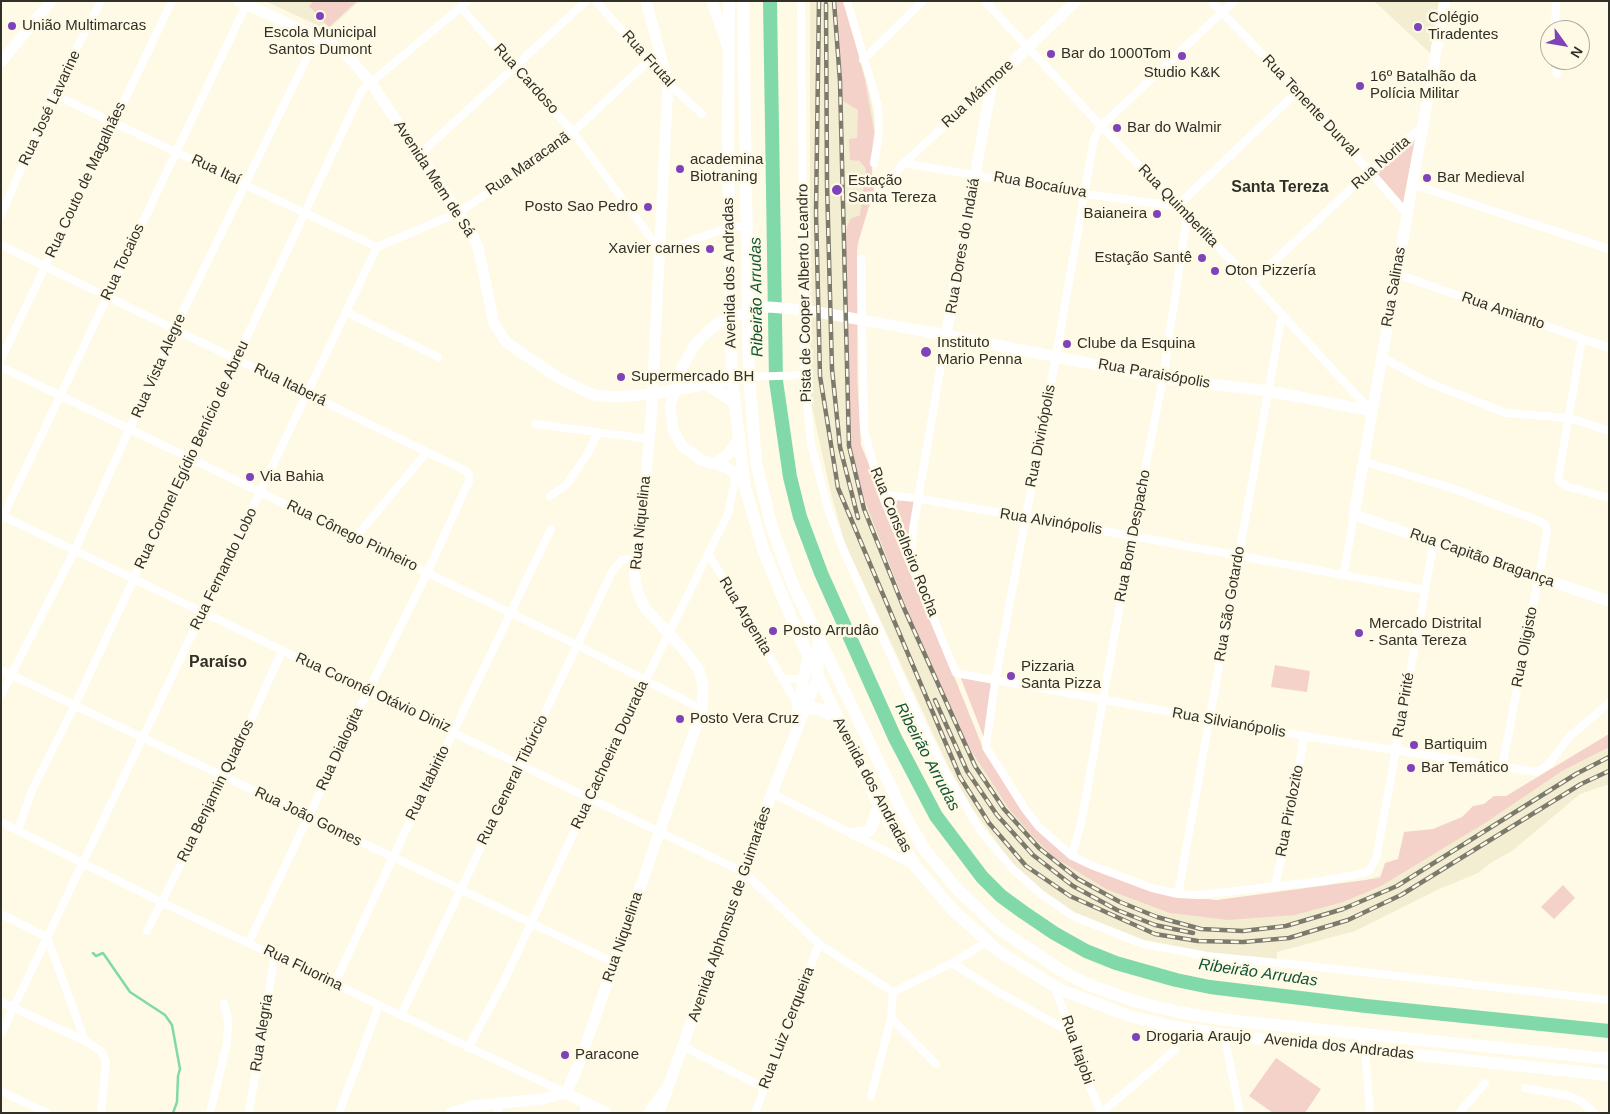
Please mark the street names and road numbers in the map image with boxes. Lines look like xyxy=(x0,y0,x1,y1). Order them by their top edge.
street label: Rua Frutal xyxy=(618,27,678,91)
street label: Rua Cardoso xyxy=(490,40,562,118)
street label: Rua José Lavarine xyxy=(15,48,85,168)
street label: Rua Tenente Durval xyxy=(1258,51,1362,161)
street label: Rua Mármore xyxy=(938,56,1018,132)
street label: Rua Couto de Magalhães xyxy=(42,99,130,261)
street label: Avenida Mem de Sá xyxy=(390,118,478,240)
street label: Rua Maracanã xyxy=(483,128,573,200)
street label: Rua Norita xyxy=(1348,133,1414,193)
street label: Rua Itaí xyxy=(188,151,244,189)
street label: Rua Quimberlita xyxy=(1134,161,1222,251)
street label: Rua Bocaíuva xyxy=(992,168,1088,202)
street label: Rua Dores do Indaiá xyxy=(942,177,984,315)
street label: Pista de Cooper Alberto Leandro xyxy=(794,184,816,402)
street label: Avenida dos Andradas xyxy=(720,198,740,348)
street label: Rua Tocaios xyxy=(97,221,149,303)
street label: Rua Salinas xyxy=(1378,246,1410,328)
street label: Rua Amianto xyxy=(1459,288,1547,334)
street label: Rua Vista Alegre xyxy=(128,311,190,421)
street label: Rua Coronel Egídio Benício de Abreu xyxy=(131,338,253,572)
street label: Rua Paraisópolis xyxy=(1097,355,1211,393)
street label: Rua Itaberá xyxy=(251,360,329,410)
street label: Rua Divinópolis xyxy=(1022,383,1060,489)
street label: Rua Conselheiro Rocha xyxy=(866,465,942,619)
street label: Rua Bom Despacho xyxy=(1111,468,1155,604)
street label: Rua Niquelina xyxy=(627,475,655,571)
street label: Rua Cônego Pinheiro xyxy=(284,496,420,576)
street label: Rua Fernando Lobo xyxy=(187,505,261,633)
street label: Rua Alvinópolis xyxy=(999,505,1103,539)
street label: Rua Capitão Bragança xyxy=(1407,525,1557,591)
street label: Rua São Gotardo xyxy=(1211,545,1249,663)
street label: Rua Argenita xyxy=(715,574,775,658)
street label: Rua Oligisto xyxy=(1508,605,1542,689)
street label: Rua Coronél Otávio Diniz xyxy=(293,649,453,737)
street label: Rua Pirité xyxy=(1389,671,1419,739)
street label: Rua Cachoeira Dourada xyxy=(568,678,652,832)
street label: Rua Dialogita xyxy=(313,704,367,794)
street label: Rua Silvianópolis xyxy=(1171,704,1287,742)
street label: Rua General Tibúrcio xyxy=(474,712,552,848)
street label: Avenida dos Andradas xyxy=(829,714,915,856)
street label: Rua Benjamin Quadros xyxy=(174,717,258,865)
street label: Rua Itabirito xyxy=(402,743,454,823)
street label: Rua Pirolozito xyxy=(1272,763,1308,859)
street label: Rua João Gomes xyxy=(252,783,364,851)
street label: Avenida Alphonsus de Guimarães xyxy=(685,804,775,1024)
street label: Rua Niquelina xyxy=(599,890,647,984)
street label: Rua Fluorina xyxy=(260,941,346,995)
street label: Rua Luiz Cerqueira xyxy=(755,964,819,1092)
street label: Rua Alegria xyxy=(247,993,277,1073)
street label: Rua Itajobi xyxy=(1057,1013,1097,1087)
street label: Avenida dos Andradas xyxy=(1263,1030,1415,1064)

